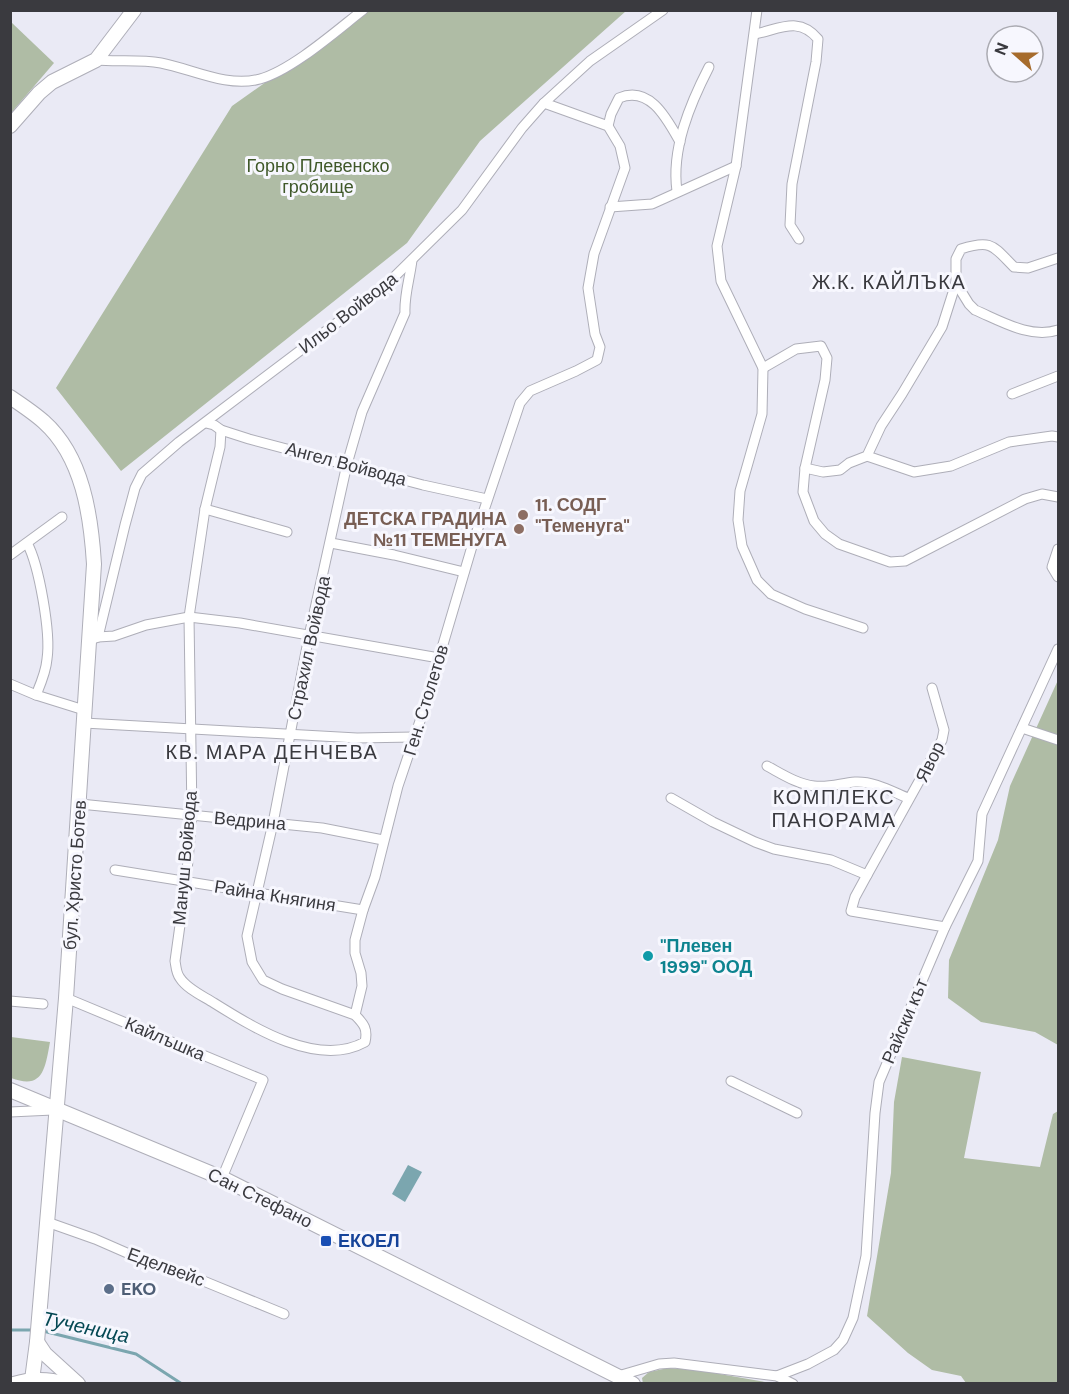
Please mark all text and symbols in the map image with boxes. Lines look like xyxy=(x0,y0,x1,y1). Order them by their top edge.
north arrow xyxy=(985,24,1045,84)
text: N xyxy=(990,40,1013,58)
park label: Горно Плевенско гробище xyxy=(246,154,390,199)
street label: Ильо Войвода xyxy=(294,266,403,359)
district label: Ж.К. КАЙЛЪКА xyxy=(812,269,966,295)
street label: Ангел Войвода xyxy=(283,436,410,492)
place label: 11. СОДГ "Теменуга" xyxy=(535,493,630,538)
place label: ДЕТСКА ГРАДИНА №11 ТЕМЕНУГА xyxy=(344,507,507,552)
marker: 11. СОДГ "Теменуга" xyxy=(516,508,530,522)
marker: ДЕТСКА ГРАДИНА №11 ТЕМЕНУГА xyxy=(512,522,526,536)
street label: Страхил Войвода xyxy=(282,573,336,722)
street label: Ген. Столетов xyxy=(398,641,454,759)
street label: Явор xyxy=(910,738,950,786)
district label: КВ. МАРА ДЕНЧЕВА xyxy=(166,739,378,765)
district label: КОМПЛЕКС ПАНОРАМА xyxy=(771,784,897,833)
street label: Мануш Войвода xyxy=(167,789,203,926)
street label: бул. Христо Ботев xyxy=(58,799,92,951)
street label: Ведрина xyxy=(213,806,288,836)
street label: Райна Княгиня xyxy=(213,875,337,917)
place label: "Плевен 1999" ООД xyxy=(660,934,752,979)
marker: "Плевен 1999" ООД xyxy=(641,949,655,963)
street label: Райски кът xyxy=(876,975,934,1067)
street label: Кайлъшка xyxy=(121,1011,210,1067)
street label: Сан Стефано xyxy=(204,1162,316,1234)
place label: ЕКОЕЛ xyxy=(338,1229,400,1253)
marker: ЕКОЕЛ xyxy=(319,1234,333,1248)
street label: Еделвейс xyxy=(124,1242,208,1292)
place label: EKO xyxy=(121,1277,156,1301)
marker: EKO xyxy=(102,1282,116,1296)
water label: Тученица xyxy=(40,1305,132,1349)

